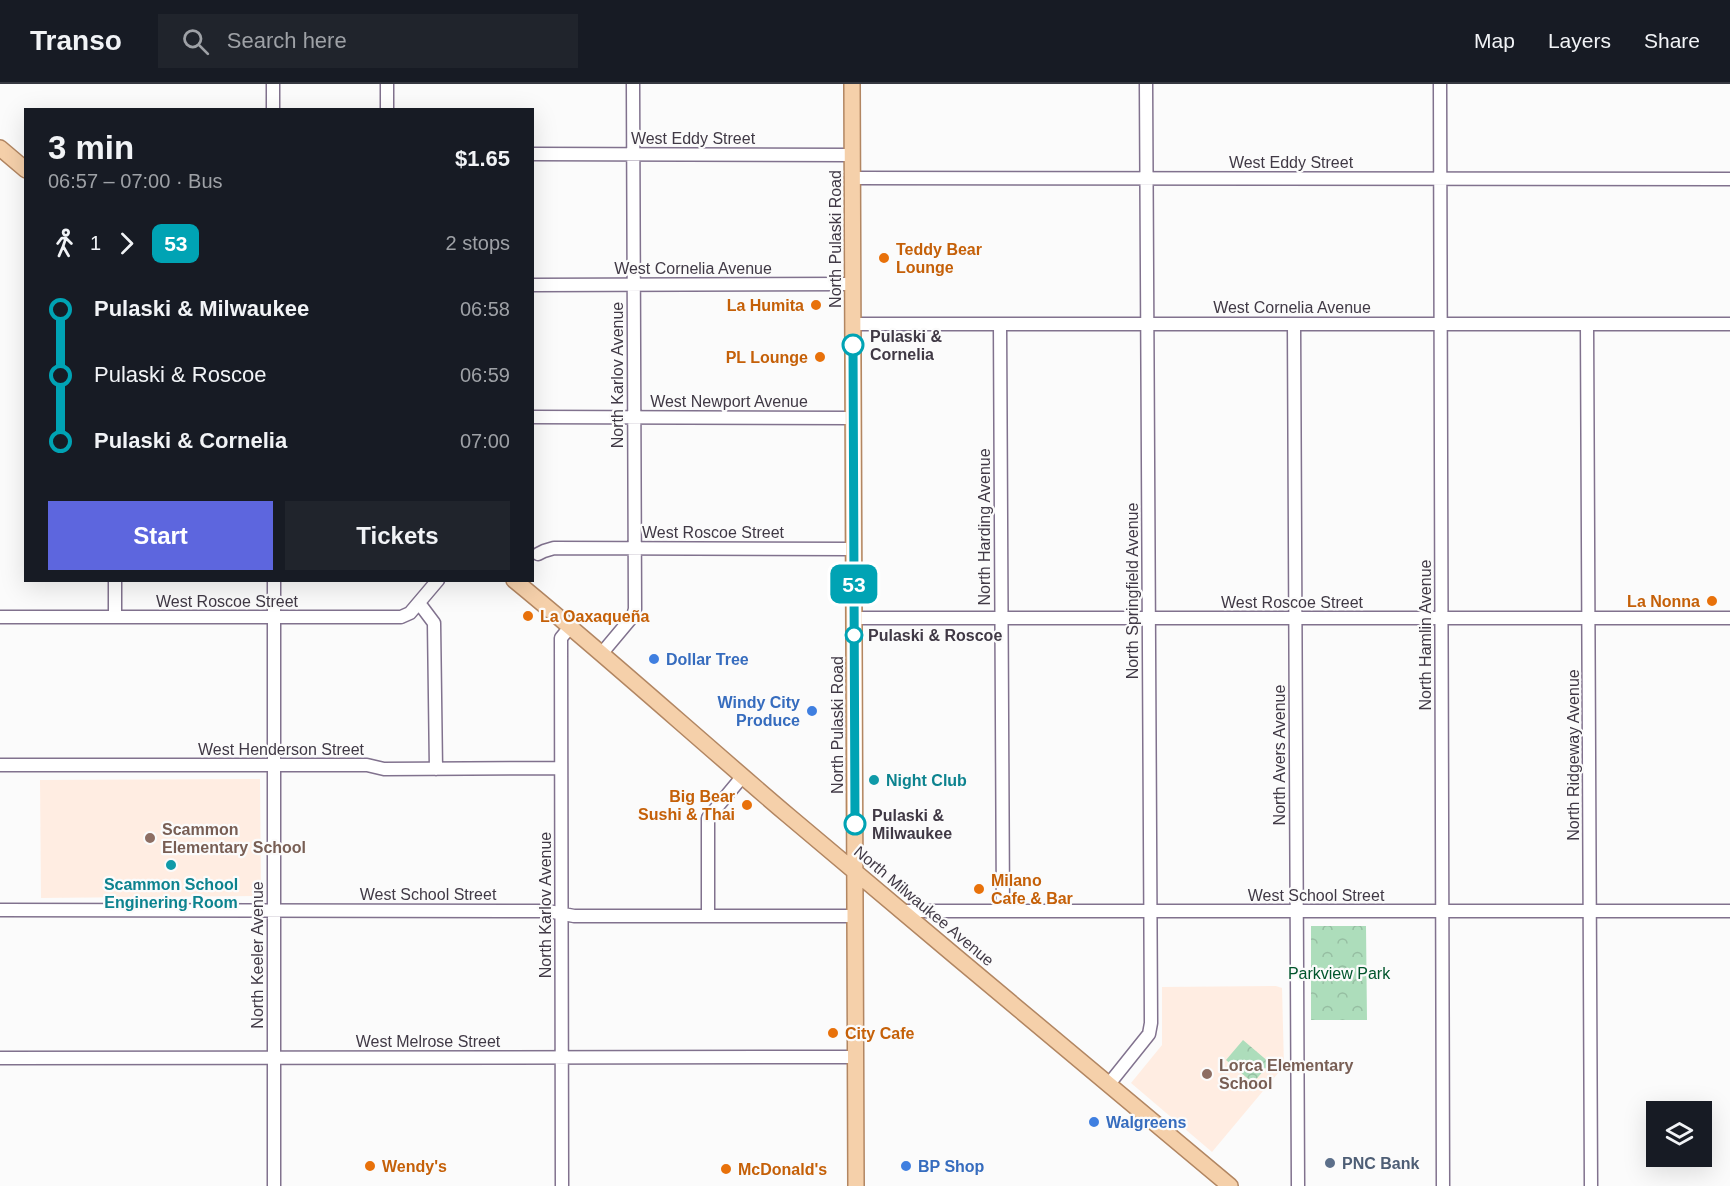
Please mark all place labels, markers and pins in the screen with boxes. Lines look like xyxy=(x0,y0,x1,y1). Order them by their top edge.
place label: Teddy Bear Lounge xyxy=(896,241,982,276)
marker: Teddy Bear Lounge xyxy=(877,251,891,265)
place label: La Humita xyxy=(727,297,804,314)
marker: La Humita xyxy=(809,298,823,312)
place label: Pulaski & Cornelia xyxy=(870,328,942,363)
marker: Pulaski & Cornelia xyxy=(842,334,864,356)
place label: PL Lounge xyxy=(726,349,808,366)
marker: PL Lounge xyxy=(813,350,827,364)
place label: La Nonna xyxy=(1627,593,1700,610)
marker: La Nonna xyxy=(1705,594,1719,608)
place label: La Oaxaqueña xyxy=(540,608,649,625)
marker: La Oaxaqueña xyxy=(521,609,535,623)
marker: Pulaski & Roscoe xyxy=(845,626,863,644)
place label: Pulaski & Roscoe xyxy=(868,627,1002,644)
place label: Dollar Tree xyxy=(666,651,749,668)
marker: Dollar Tree xyxy=(647,652,661,666)
place label: Windy City Produce xyxy=(717,694,800,729)
marker: Windy City Produce xyxy=(805,704,819,718)
place label: Night Club xyxy=(886,772,967,789)
marker: Night Club xyxy=(867,773,881,787)
place label: Big Bear Sushi & Thai xyxy=(638,788,735,823)
marker: Big Bear Sushi & Thai xyxy=(740,798,754,812)
place label: Pulaski & Milwaukee xyxy=(872,807,952,842)
marker: Pulaski & Milwaukee xyxy=(844,813,866,835)
place label: Scammon Elementary School xyxy=(162,821,306,856)
marker: Scammon Elementary School xyxy=(143,831,157,845)
marker: Scammon School Enginering Room xyxy=(164,858,178,872)
place label: Milano Cafe & Bar xyxy=(991,872,1073,907)
place label: Scammon School Enginering Room xyxy=(104,876,238,911)
marker: Milano Cafe & Bar xyxy=(972,882,986,896)
place label: City Cafe xyxy=(845,1025,914,1042)
marker: City Cafe xyxy=(826,1026,840,1040)
place label: Lorca Elementary School xyxy=(1219,1057,1353,1092)
marker: Lorca Elementary School xyxy=(1200,1067,1214,1081)
place label: Walgreens xyxy=(1106,1114,1186,1131)
marker: Walgreens xyxy=(1087,1115,1101,1129)
place label: PNC Bank xyxy=(1342,1155,1419,1172)
marker: PNC Bank xyxy=(1323,1156,1337,1170)
place label: Wendy's xyxy=(382,1158,447,1175)
place label: BP Shop xyxy=(918,1158,985,1175)
marker: Wendy's xyxy=(363,1159,377,1173)
marker: BP Shop xyxy=(899,1159,913,1173)
place label: McDonald's xyxy=(738,1161,827,1178)
marker: McDonald's xyxy=(719,1162,733,1176)

